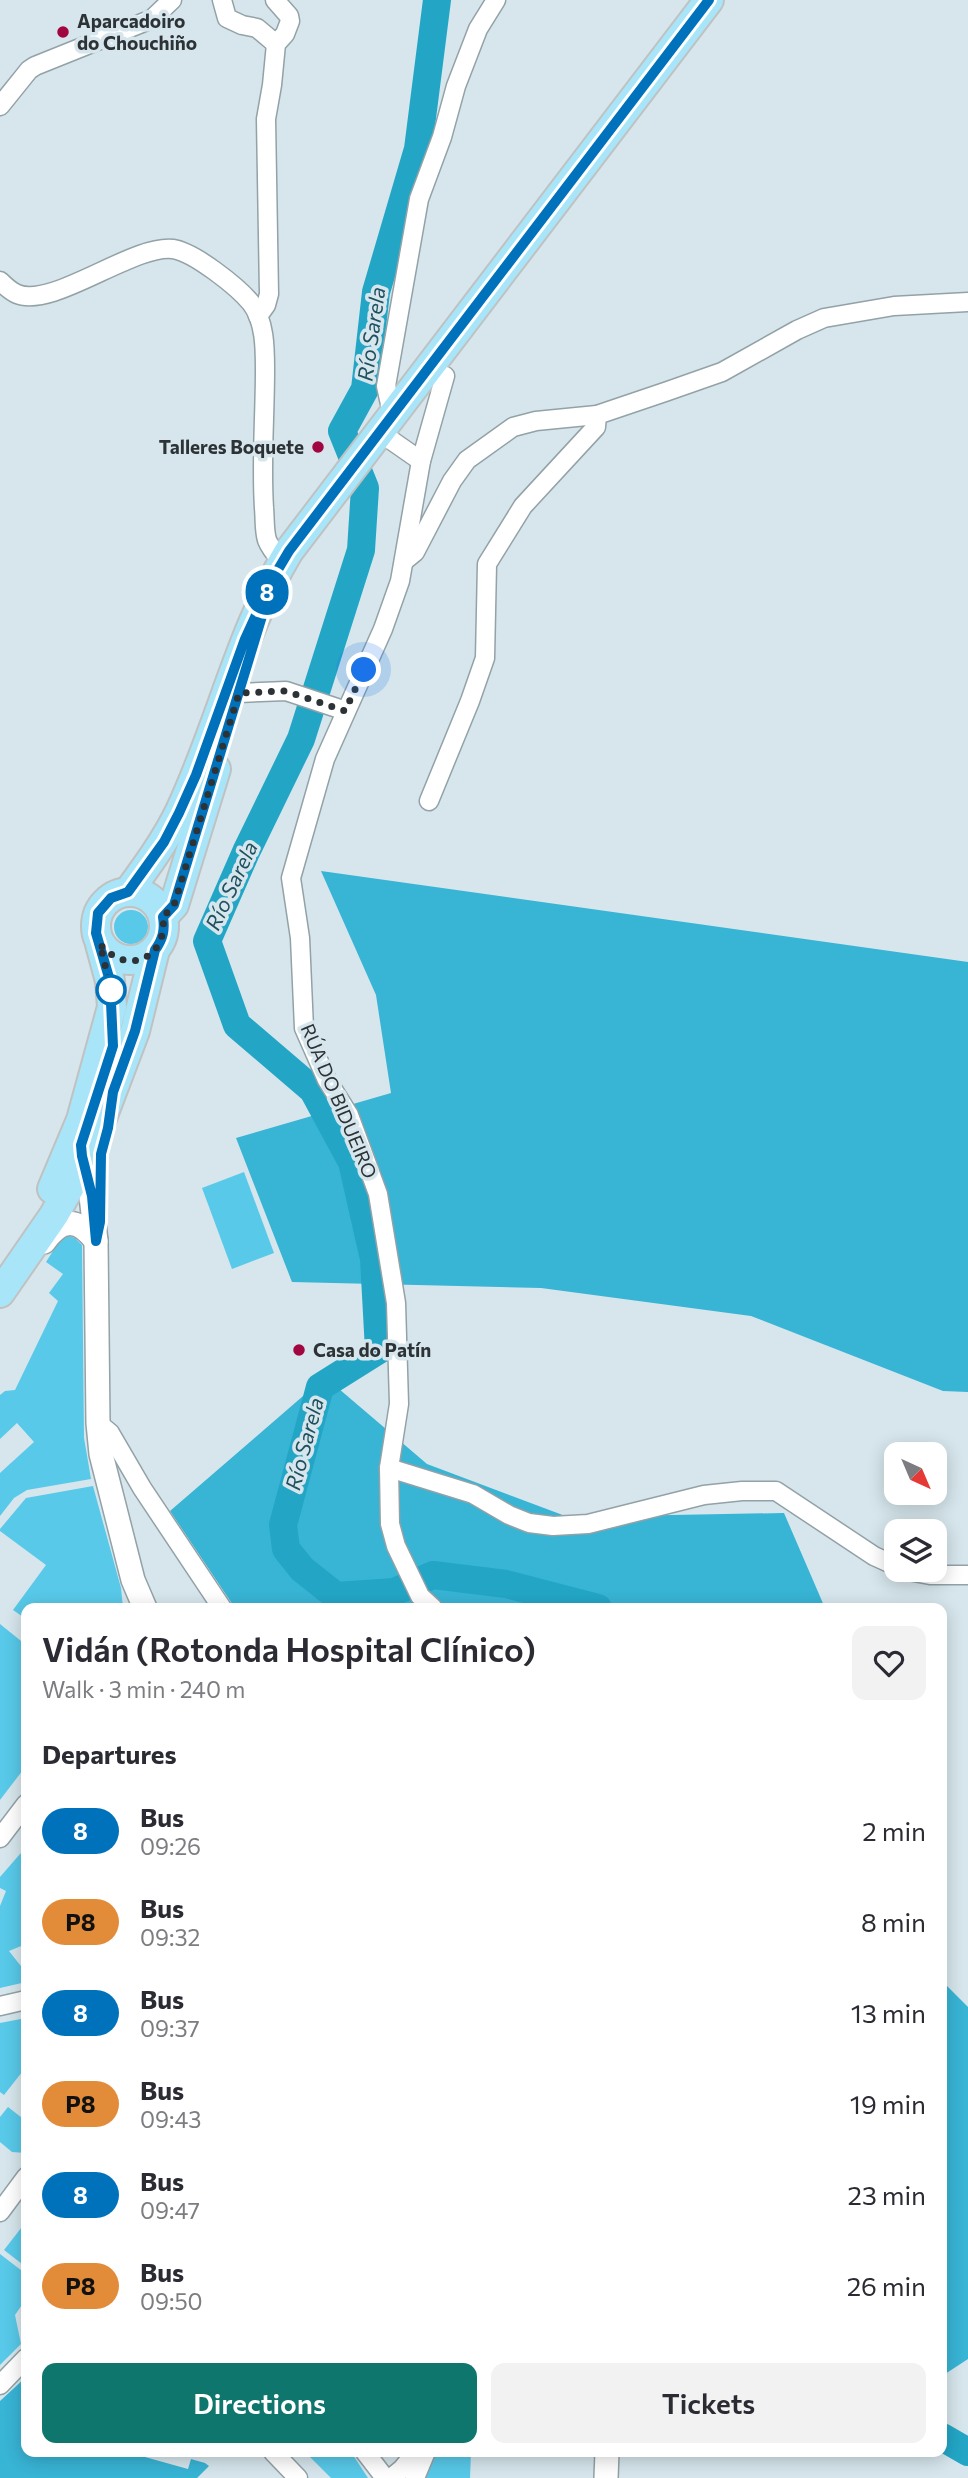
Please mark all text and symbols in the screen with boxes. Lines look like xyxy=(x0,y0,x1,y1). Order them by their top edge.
place label: Aparcadoiro do Chouchiño xyxy=(77,9,197,54)
marker: Aparcadoiro do Chouchiño xyxy=(55,24,71,40)
water label: Río Sarela xyxy=(352,285,389,382)
place label: Talleres Boquete xyxy=(159,435,304,458)
marker: Talleres Boquete xyxy=(310,439,326,455)
line badge: 8 xyxy=(244,569,290,615)
text: 8 xyxy=(260,577,274,606)
your location xyxy=(346,652,381,687)
water label: Río Sarela xyxy=(199,837,262,934)
unlabelled marker xyxy=(96,975,126,1005)
street label: RÚA DO BIDUEIRO xyxy=(297,1020,383,1181)
place label: Casa do Patín xyxy=(313,1338,431,1361)
marker: Casa do Patín xyxy=(291,1342,307,1358)
water label: Río Sarela xyxy=(279,1395,328,1493)
north arrow xyxy=(884,1442,947,1505)
map controls xyxy=(884,1442,947,1582)
button: layers xyxy=(884,1519,947,1582)
button: heart xyxy=(852,1626,926,1700)
text: Vidán (Rotonda Hospital Clínico) xyxy=(42,1628,536,1669)
text: Walk · 3 min · 240 m xyxy=(42,1675,245,1703)
text: Departures xyxy=(42,1738,177,1769)
text: Bus xyxy=(140,1801,184,1832)
text: 2 min xyxy=(862,1815,926,1846)
text: 8 xyxy=(73,1816,88,1845)
text: 09:26 xyxy=(140,1832,201,1860)
text: Bus xyxy=(140,1892,184,1923)
text: 8 min xyxy=(861,1906,926,1937)
text: P8 xyxy=(65,1907,96,1936)
text: 09:32 xyxy=(140,1923,200,1951)
text: Bus xyxy=(140,1983,184,2014)
text: 13 min xyxy=(851,1997,926,2028)
text: 8 xyxy=(73,1998,88,2027)
text: 09:37 xyxy=(140,2014,200,2042)
text: Bus xyxy=(140,2074,184,2105)
text: 19 min xyxy=(850,2088,926,2119)
text: P8 xyxy=(65,2089,96,2118)
text: 09:43 xyxy=(140,2105,201,2133)
text: Bus xyxy=(140,2165,184,2196)
text: 23 min xyxy=(848,2179,926,2210)
text: 8 xyxy=(73,2180,88,2209)
text: 09:47 xyxy=(140,2196,200,2224)
text: Bus xyxy=(140,2256,184,2287)
text: 26 min xyxy=(847,2270,926,2301)
text: P8 xyxy=(65,2271,96,2300)
text: 09:50 xyxy=(140,2287,203,2315)
button: Directions xyxy=(42,2363,477,2443)
button: Tickets xyxy=(491,2363,926,2443)

